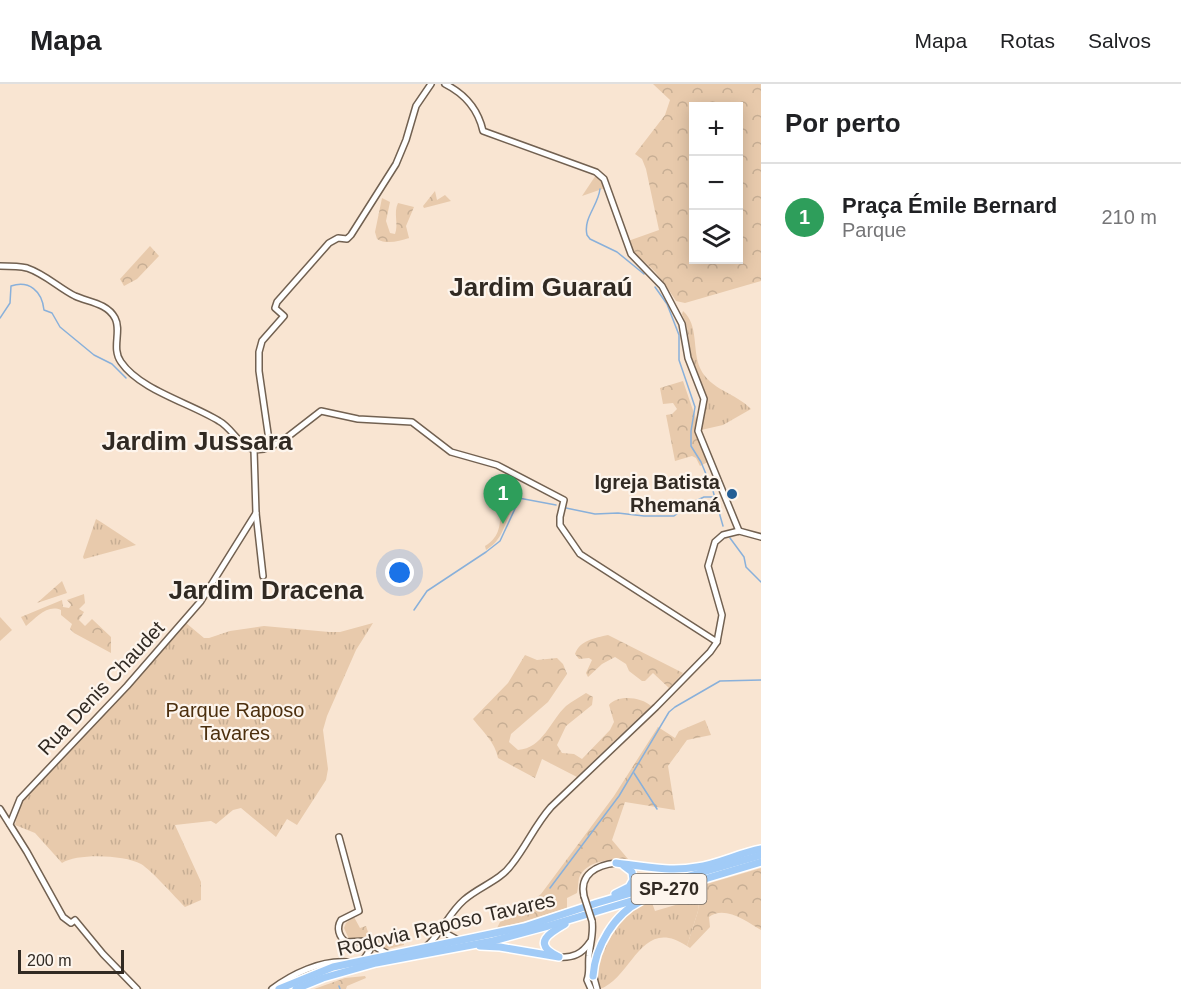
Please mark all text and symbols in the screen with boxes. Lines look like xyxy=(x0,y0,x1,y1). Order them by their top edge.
text: Mapa xyxy=(30,25,102,56)
text: Mapa xyxy=(915,29,967,52)
text: Rotas xyxy=(1000,29,1055,52)
text: Salvos xyxy=(1088,29,1151,52)
map controls xyxy=(689,102,743,264)
button: + xyxy=(689,102,743,156)
text: Por perto xyxy=(785,108,901,138)
button: − xyxy=(689,156,743,210)
text: Praça Émile Bernard xyxy=(842,193,1057,218)
text: 1 xyxy=(799,206,810,228)
text: 210 m xyxy=(1101,206,1157,228)
button: layers xyxy=(689,210,743,264)
text: Parque xyxy=(842,219,907,241)
district label: Jardim Guaraú xyxy=(449,272,633,302)
district label: Jardim Jussara xyxy=(102,426,293,456)
place label: Igreja Batista Rhemaná xyxy=(594,471,721,516)
pin: 1 xyxy=(484,474,522,524)
marker: Igreja Batista Rhemaná xyxy=(725,487,739,501)
your location xyxy=(385,558,414,587)
district label: Jardim Dracena xyxy=(168,575,364,605)
street label: Rua Denis Chaudet xyxy=(33,616,169,759)
park label: Parque Raposo Tavares xyxy=(166,699,304,744)
road number: SP-270 xyxy=(632,874,706,904)
street label: Rodovia Raposo Tavares xyxy=(335,888,557,960)
scale bar xyxy=(18,947,124,974)
text: 200 m xyxy=(27,952,71,969)

